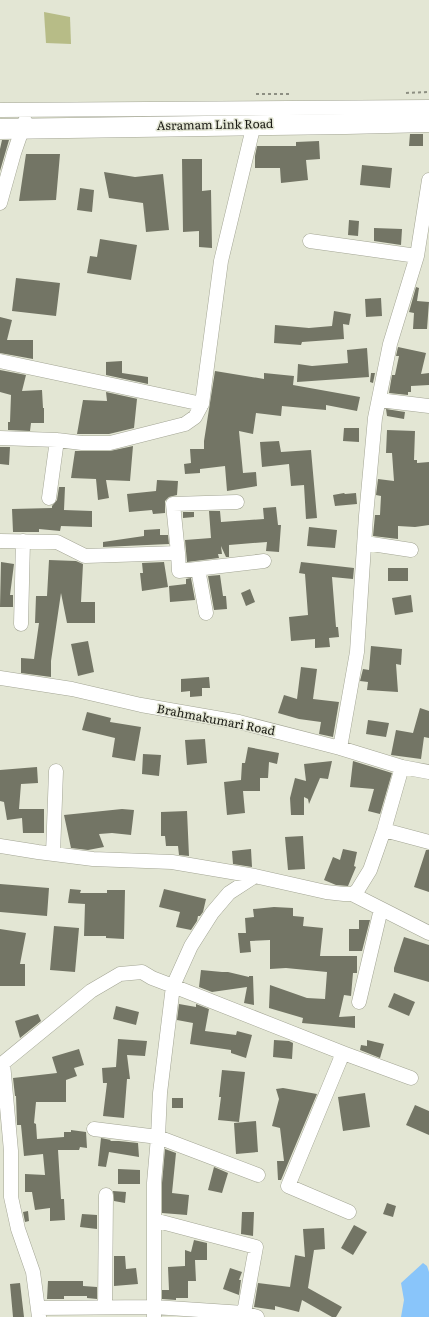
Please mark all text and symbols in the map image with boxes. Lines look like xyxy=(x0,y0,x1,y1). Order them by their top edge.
street label: Asramam Link Road xyxy=(156,114,274,134)
street label: Brahmakumari Road xyxy=(156,699,277,739)

